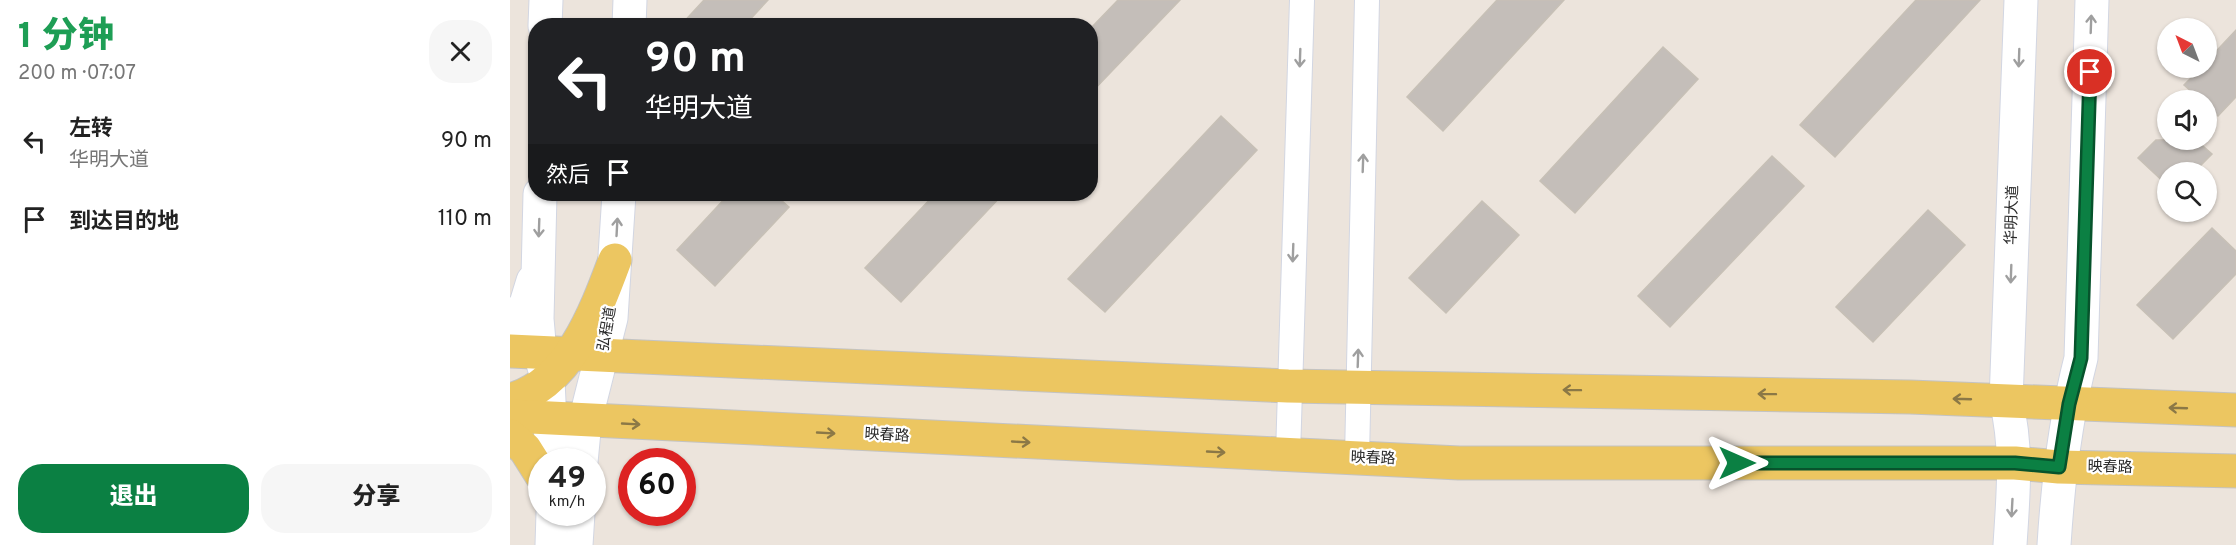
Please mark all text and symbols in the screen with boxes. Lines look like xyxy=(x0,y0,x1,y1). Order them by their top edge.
text: 1 分钟 xyxy=(18,15,114,61)
one-way arrow xyxy=(2085,15,2097,35)
north arrow xyxy=(2157,18,2217,78)
map controls xyxy=(2157,18,2217,222)
button: close xyxy=(429,20,492,83)
text: 90 m xyxy=(645,34,746,87)
icon: left xyxy=(546,42,624,120)
pin xyxy=(2064,46,2115,97)
one-way arrow xyxy=(1294,48,1306,68)
one-way arrow xyxy=(2013,48,2024,68)
icon: arrive xyxy=(2073,55,2106,88)
text: 200 m · 07:07 xyxy=(18,61,136,87)
button: sound xyxy=(2157,90,2217,150)
text: 华明大道 xyxy=(645,93,753,127)
text: 左转 xyxy=(69,116,113,143)
icon: left xyxy=(18,125,51,158)
text: 90 m xyxy=(441,128,492,155)
text: 华明大道 xyxy=(69,148,149,174)
one-way arrow xyxy=(1357,153,1368,173)
icon: arrive xyxy=(602,156,635,189)
button: search xyxy=(2157,162,2217,222)
text: 然后 xyxy=(546,163,590,190)
street label: 华明大道 xyxy=(2001,185,2024,245)
icon: arrive xyxy=(18,203,51,236)
text: 110 m xyxy=(438,206,492,233)
text: 到达目的地 xyxy=(69,209,179,236)
one-way arrow xyxy=(533,217,545,237)
one-way arrow xyxy=(612,217,623,237)
one-way arrow xyxy=(1288,243,1299,263)
one-way arrow xyxy=(2005,264,2017,284)
street label: 弘程道 xyxy=(595,305,621,353)
one-way arrow xyxy=(1352,348,1363,368)
one-way arrow xyxy=(1562,384,1582,396)
one-way arrow xyxy=(1757,388,1777,399)
one-way arrow xyxy=(1952,393,1972,405)
one-way arrow xyxy=(2168,402,2188,414)
one-way arrow xyxy=(621,418,641,429)
street label: 映春路 xyxy=(864,425,910,447)
one-way arrow xyxy=(816,427,835,438)
position arrow xyxy=(1705,431,1769,495)
one-way arrow xyxy=(1010,437,1030,448)
one-way arrow xyxy=(1205,446,1225,457)
speed limit sign: 60 xyxy=(618,448,696,526)
street label: 映春路 xyxy=(1350,449,1396,469)
street label: 映春路 xyxy=(2087,458,2133,478)
text: 49 xyxy=(548,461,586,498)
button: 退出 xyxy=(18,464,249,533)
button: 分享 xyxy=(261,464,492,533)
text: km/h xyxy=(549,493,585,512)
one-way arrow xyxy=(2006,497,2017,517)

